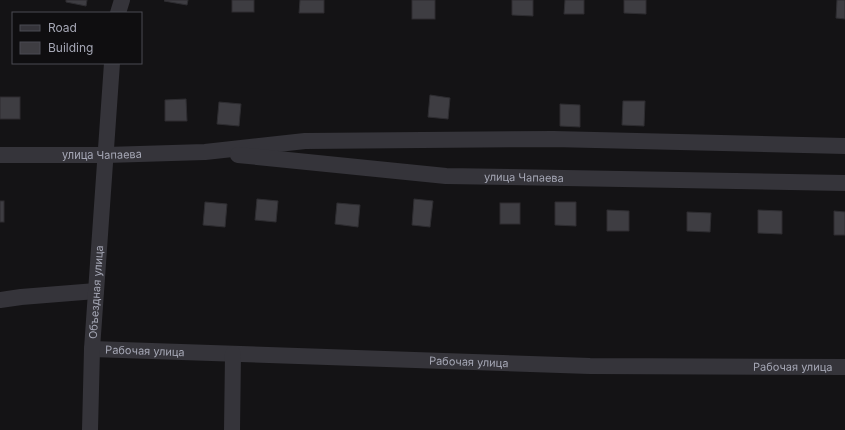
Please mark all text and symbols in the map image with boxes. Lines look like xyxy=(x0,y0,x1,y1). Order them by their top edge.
legend xyxy=(12,12,142,64)
text: Road xyxy=(48,20,77,35)
text: Building xyxy=(48,40,93,55)
street label: улица Чапаева xyxy=(62,147,142,162)
street label: улица Чапаева xyxy=(484,170,564,185)
street label: Объездная улица xyxy=(86,245,106,340)
street label: Рабочая улица xyxy=(105,342,185,359)
street label: Рабочая улица xyxy=(429,354,509,370)
street label: Рабочая улица xyxy=(753,360,832,374)

